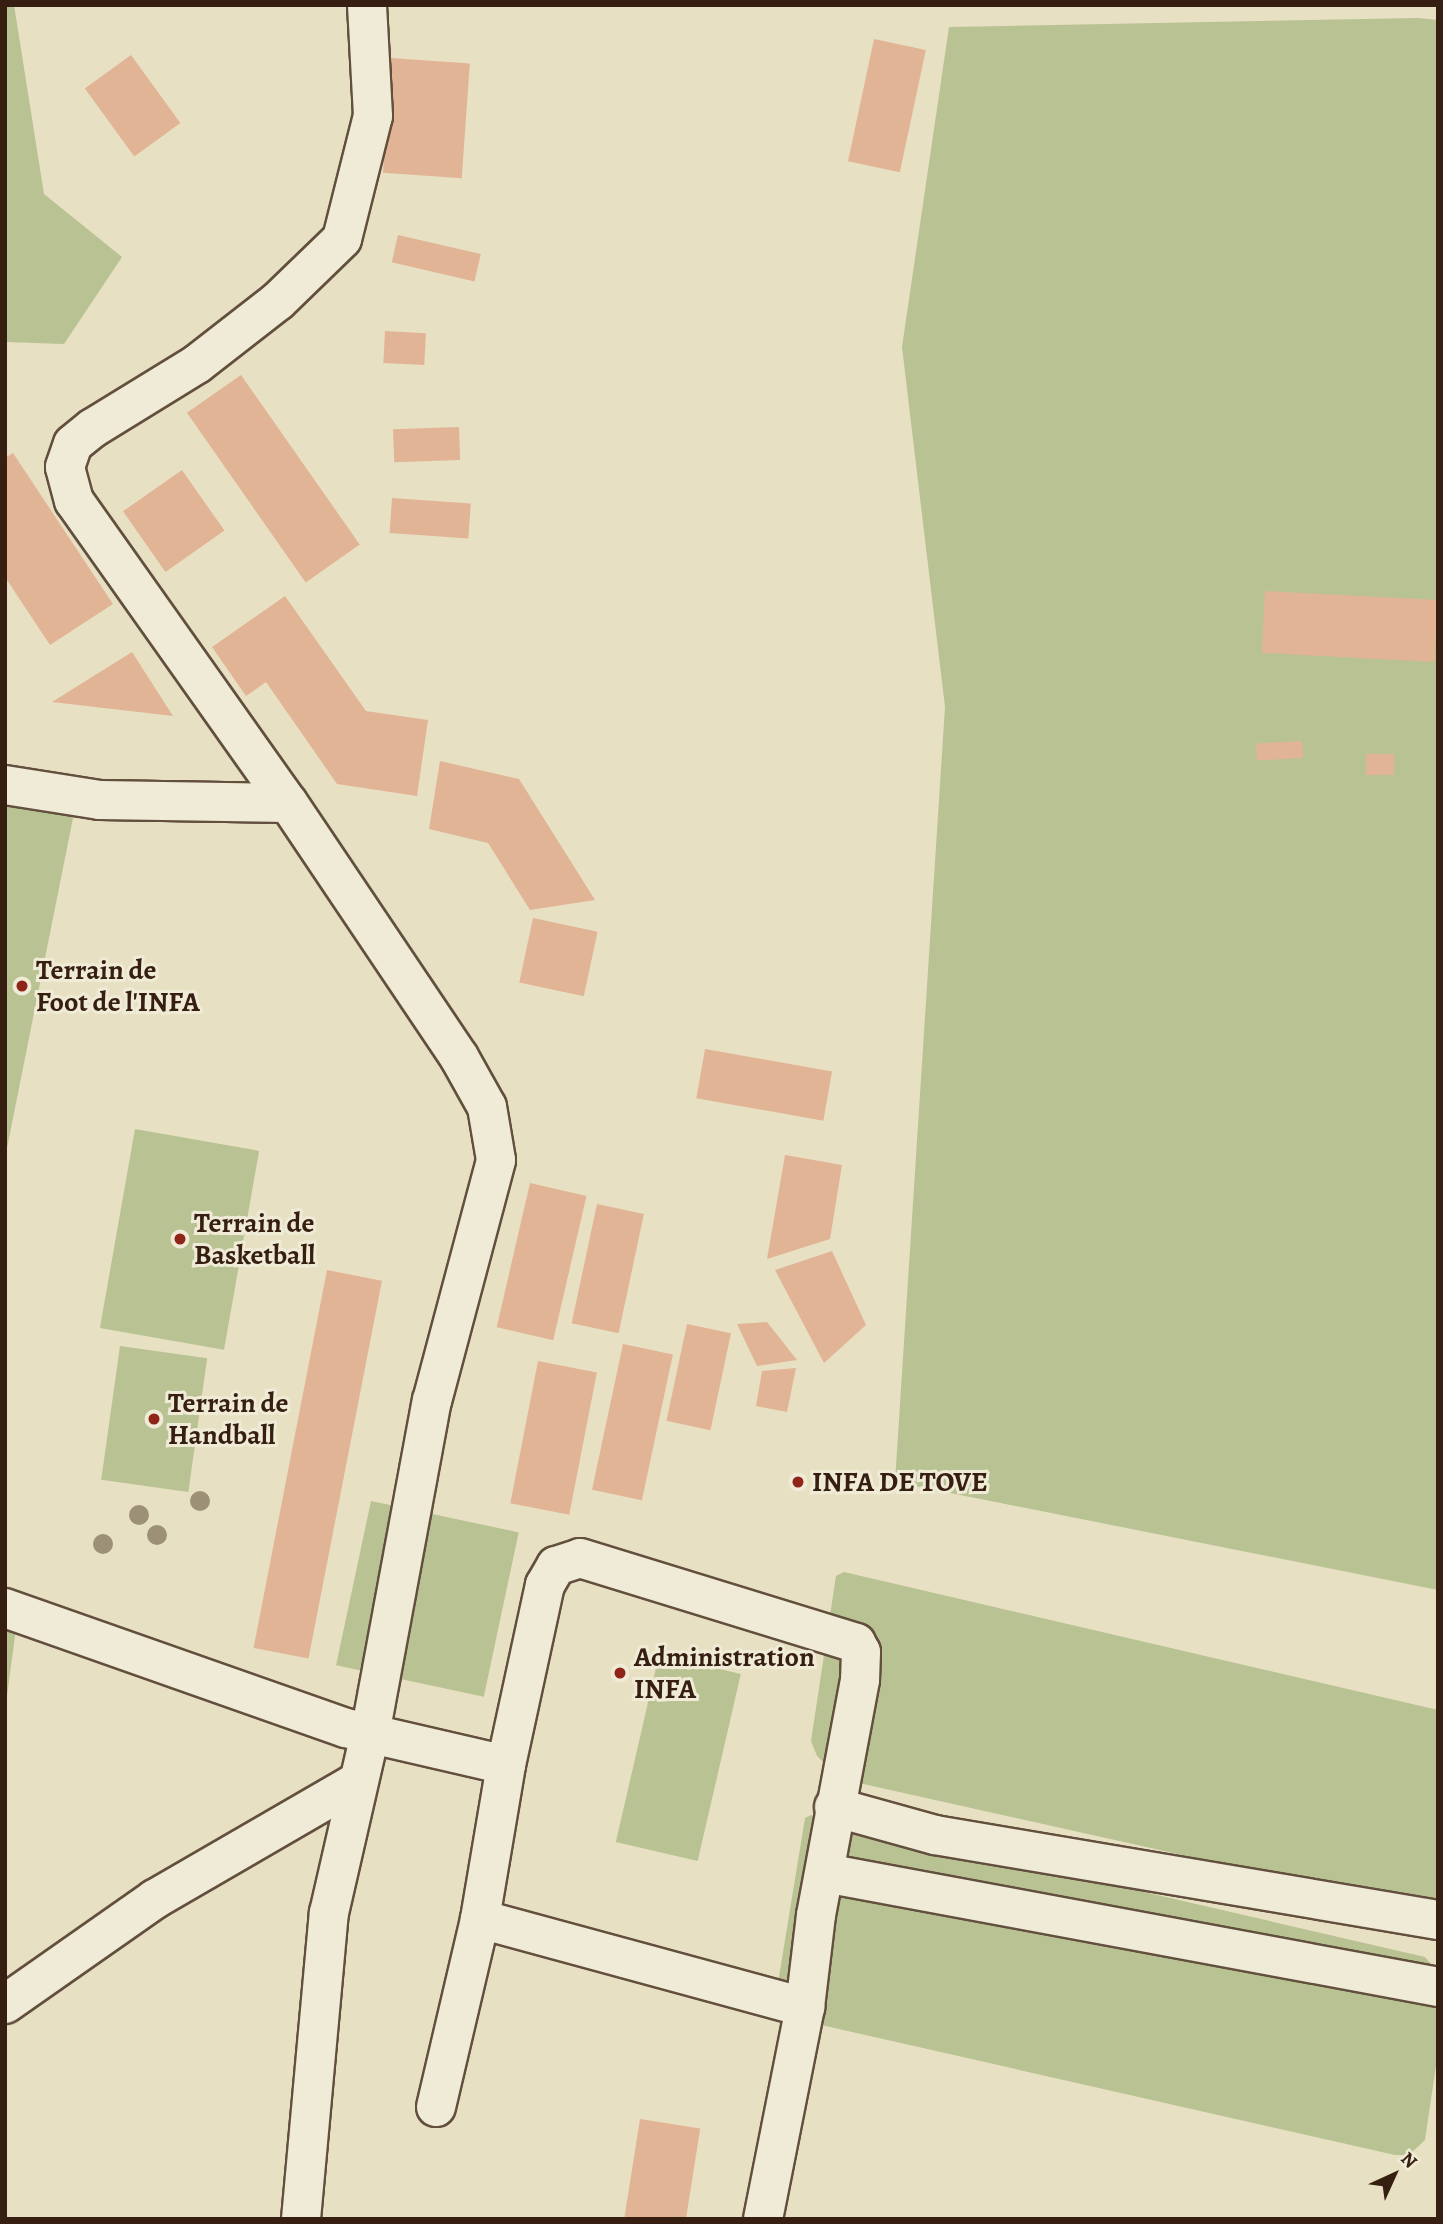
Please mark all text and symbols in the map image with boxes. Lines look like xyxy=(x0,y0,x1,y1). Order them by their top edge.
place label: Terrain de Foot de l'INFA xyxy=(36,953,200,1019)
marker: Terrain de Foot de l'INFA xyxy=(14,978,30,994)
place label: Terrain de Basketball xyxy=(194,1206,315,1272)
marker: Terrain de Basketball xyxy=(172,1231,188,1247)
place label: Terrain de Handball xyxy=(168,1386,289,1452)
marker: Terrain de Handball xyxy=(146,1411,162,1427)
place label: INFA DE TOVE xyxy=(812,1465,988,1499)
marker: INFA DE TOVE xyxy=(790,1474,806,1490)
place label: Administration INFA xyxy=(634,1640,815,1706)
marker: Administration INFA xyxy=(612,1665,628,1681)
north arrow xyxy=(1359,2140,1429,2210)
text: N xyxy=(1395,2146,1423,2174)

